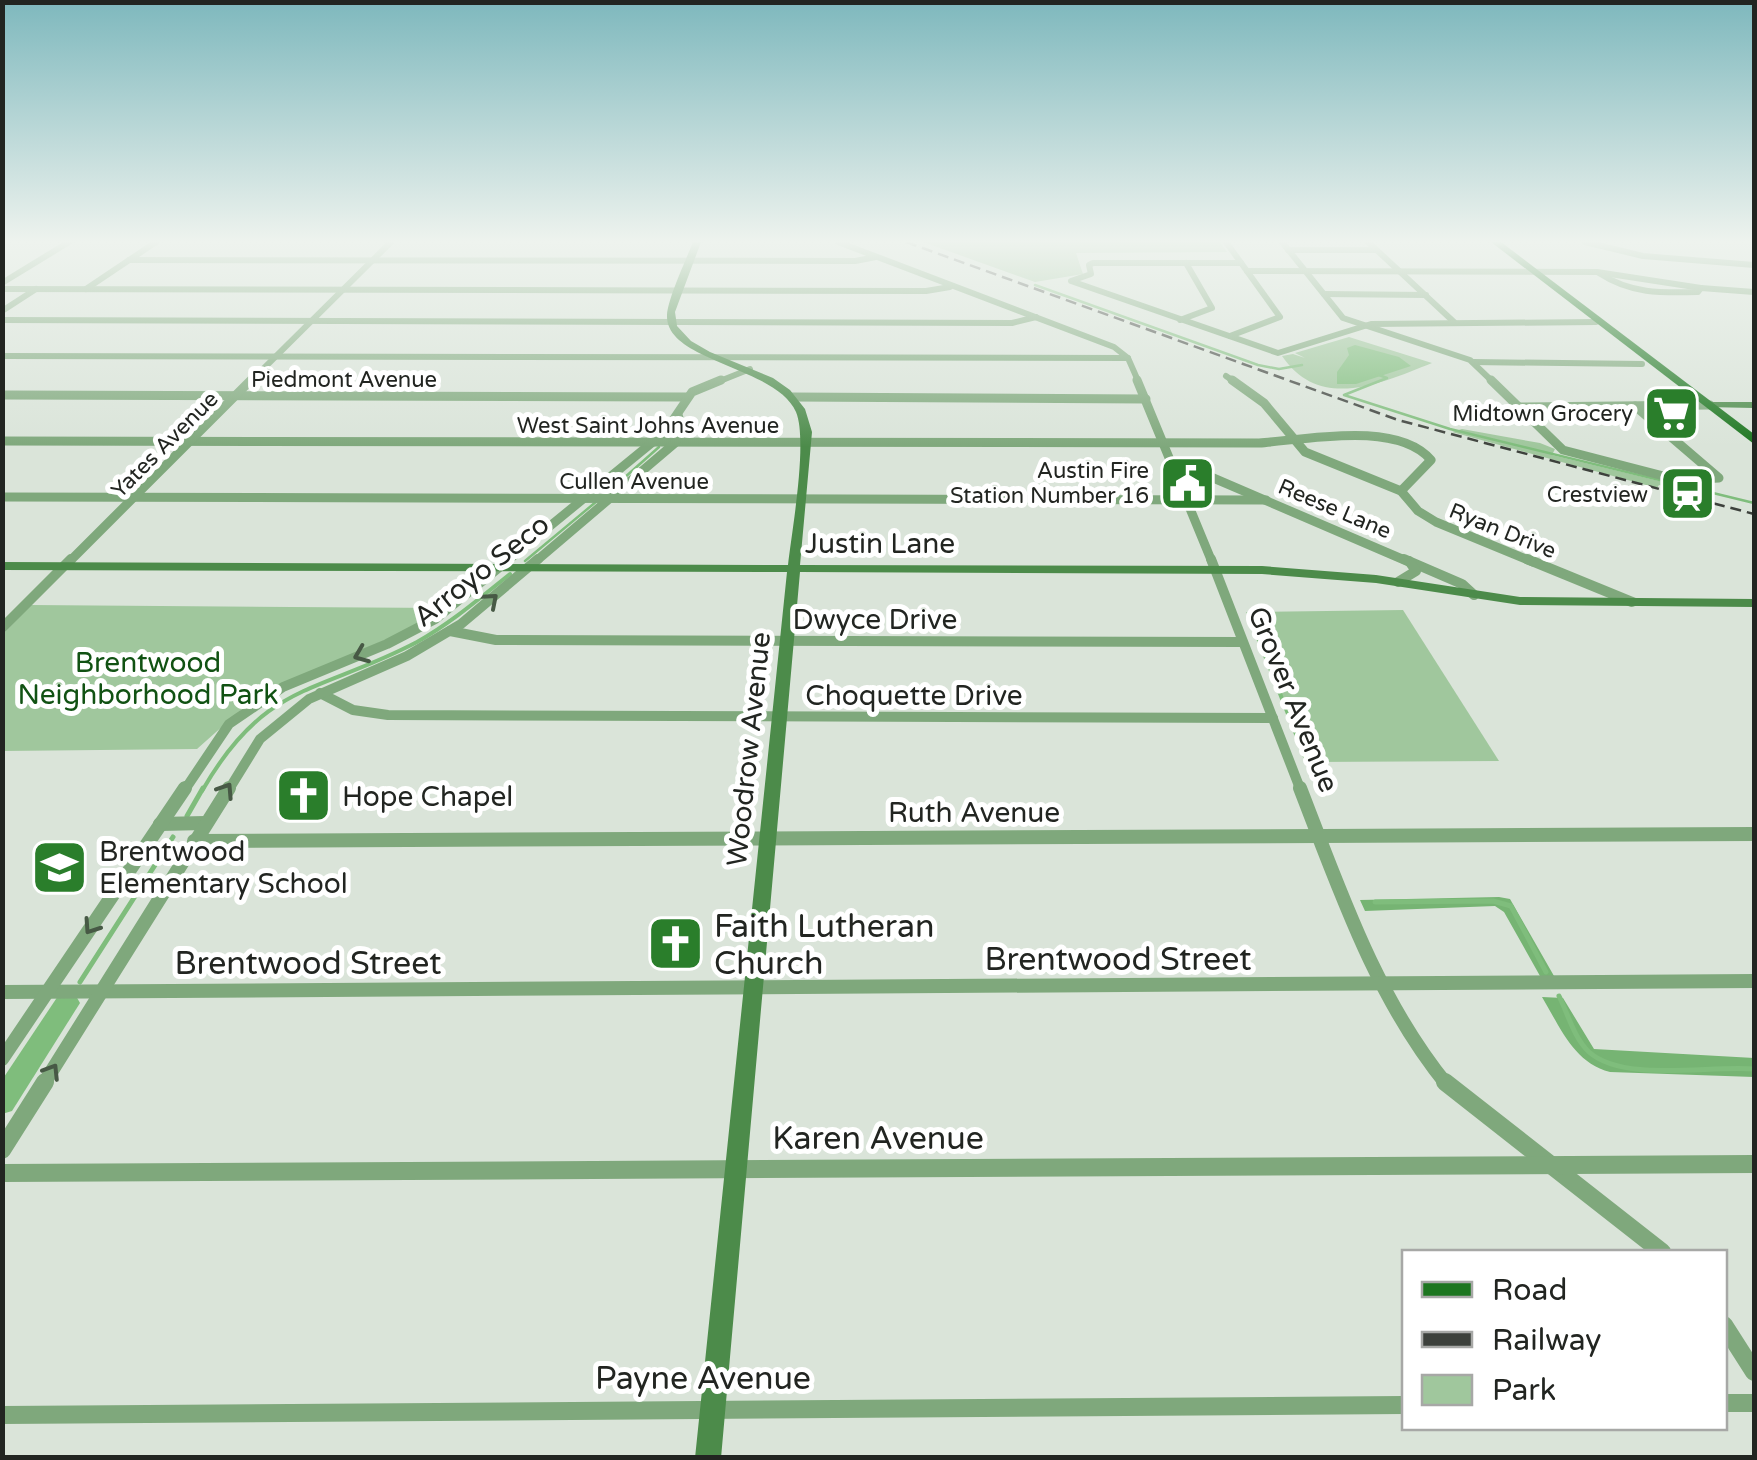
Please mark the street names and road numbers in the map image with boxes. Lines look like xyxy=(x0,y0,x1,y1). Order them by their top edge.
street label: Piedmont Avenue xyxy=(251,367,437,393)
street label: Yates Avenue xyxy=(106,386,223,503)
street label: West Saint Johns Avenue xyxy=(517,413,779,439)
street label: Cullen Avenue xyxy=(559,469,709,495)
street label: Reese Lane xyxy=(1274,473,1395,544)
street label: Ryan Drive xyxy=(1445,498,1560,564)
street label: Arroyo Seco xyxy=(407,507,556,634)
street label: Justin Lane xyxy=(805,527,955,561)
street label: Grover Avenue xyxy=(1240,602,1346,797)
street label: Dwyce Drive xyxy=(793,603,957,637)
street label: Woodrow Avenue xyxy=(720,630,778,868)
street label: Choquette Drive xyxy=(805,679,1023,713)
street label: Ruth Avenue xyxy=(888,796,1060,830)
street label: Brentwood Street xyxy=(984,941,1252,979)
street label: Brentwood Street xyxy=(174,945,442,983)
street label: Karen Avenue xyxy=(772,1120,984,1158)
street label: Payne Avenue xyxy=(595,1360,811,1398)

